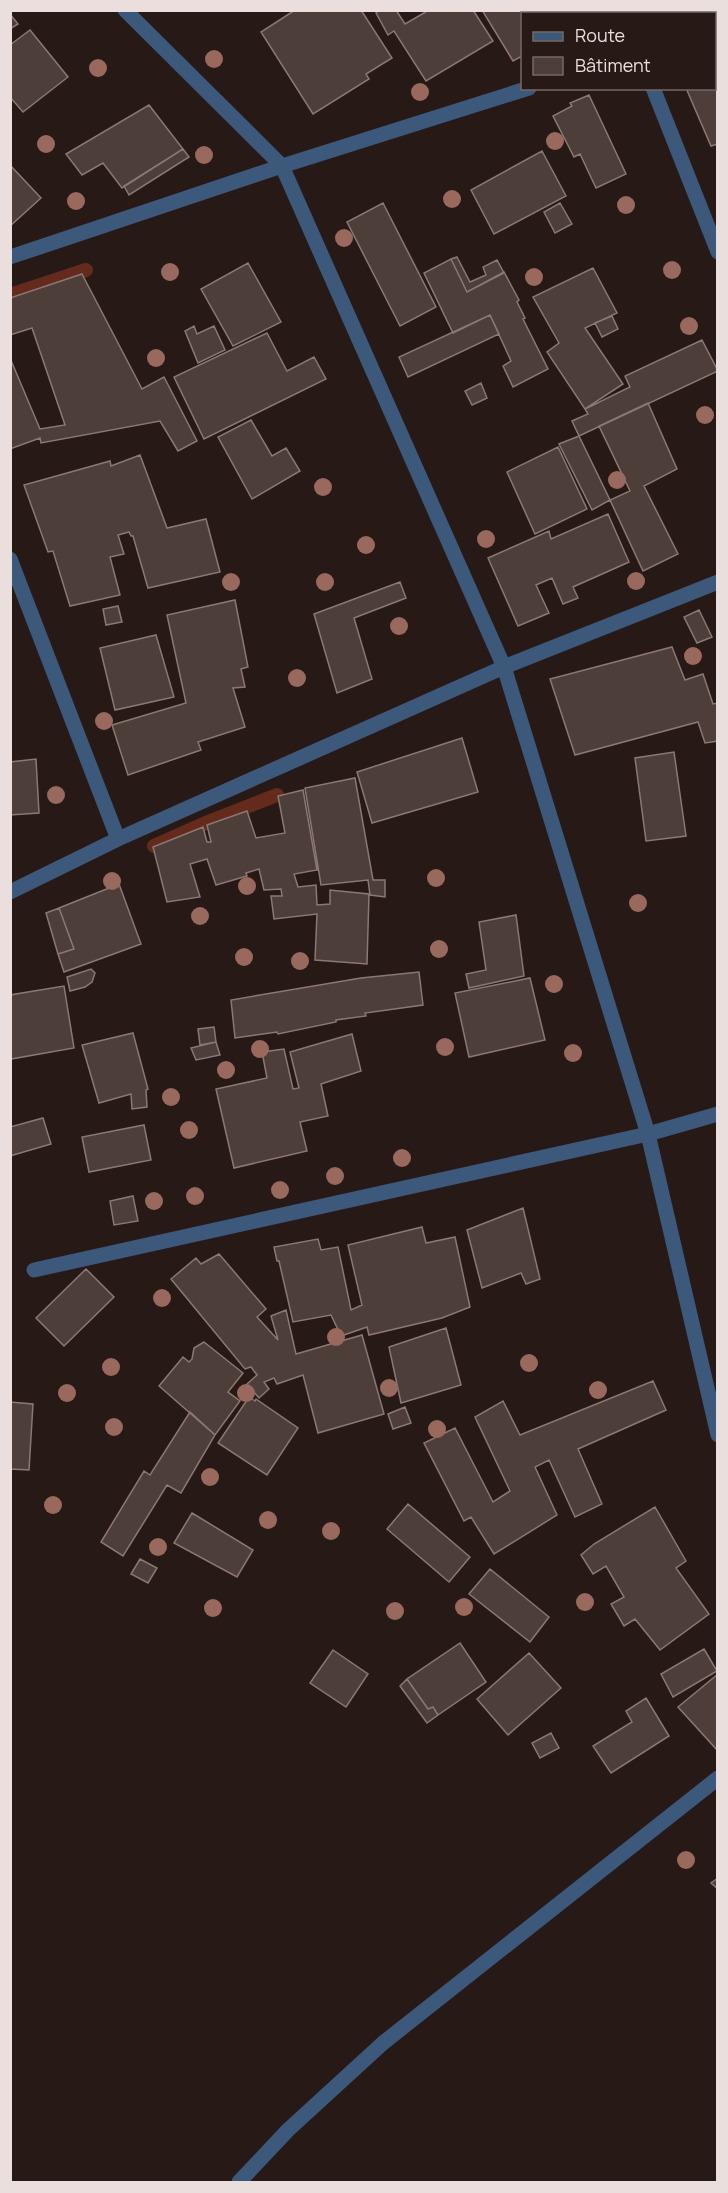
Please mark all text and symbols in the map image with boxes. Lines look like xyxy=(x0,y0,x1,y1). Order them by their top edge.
legend xyxy=(521,12,716,90)
text: Route xyxy=(575,23,625,47)
text: Bâtiment xyxy=(575,53,651,77)

